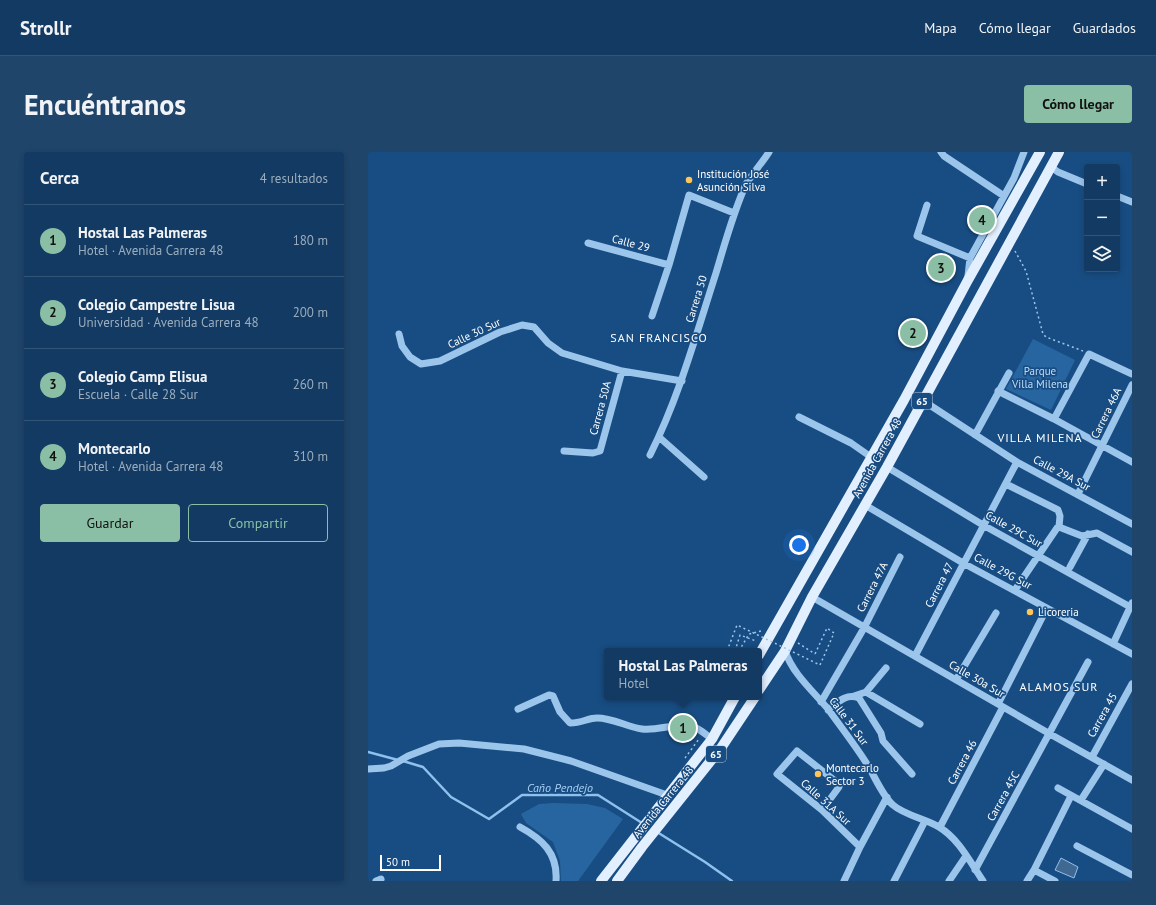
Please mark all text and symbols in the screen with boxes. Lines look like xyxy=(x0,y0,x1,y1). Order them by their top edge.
text: Strollr xyxy=(20,16,71,40)
text: Mapa xyxy=(924,19,957,37)
text: Cómo llegar xyxy=(979,19,1051,37)
text: Guardados xyxy=(1073,19,1136,37)
button: Cómo llegar xyxy=(1024,85,1132,123)
text: Encuéntranos xyxy=(24,86,186,123)
map controls xyxy=(1084,164,1120,272)
button: + xyxy=(1084,164,1120,200)
text: Cerca xyxy=(40,167,79,189)
place label: Institución José Asunción Silva xyxy=(697,167,770,194)
text: 4 resultados xyxy=(260,170,328,187)
marker: Institución José Asunción Silva xyxy=(684,175,694,185)
button: − xyxy=(1084,200,1120,236)
pin: 4 xyxy=(969,205,995,235)
text: Hostal Las Palmeras xyxy=(78,223,207,242)
street label: Calle 29 xyxy=(611,231,651,255)
text: 1 xyxy=(49,232,57,249)
text: 180 m xyxy=(293,232,328,249)
button: layers xyxy=(1084,236,1120,272)
text: Hotel · Avenida Carrera 48 xyxy=(78,242,223,259)
pin: 3 xyxy=(928,253,954,283)
street label: Carrera 50 xyxy=(682,274,710,324)
text: Colegio Campestre Lisua xyxy=(78,295,235,314)
text: 2 xyxy=(49,304,57,321)
text: 200 m xyxy=(293,304,328,321)
text: Universidad · Avenida Carrera 48 xyxy=(78,314,259,331)
street label: Calle 30 Sur xyxy=(445,315,503,351)
pin: 2 xyxy=(900,318,926,348)
district label: SAN FRANCISCO xyxy=(610,330,708,345)
park label: Parque Villa Milena xyxy=(1011,364,1068,391)
text: Colegio Camp Elisua xyxy=(78,367,207,386)
text: 3 xyxy=(49,376,57,393)
text: 260 m xyxy=(293,376,328,393)
street label: Carrera 50A xyxy=(586,379,614,436)
street label: Carrera 46A xyxy=(1088,385,1125,441)
text: Escuela · Calle 28 Sur xyxy=(78,386,198,403)
road number: 65 xyxy=(912,393,932,409)
street label: Avenida Carrera 48 xyxy=(849,416,905,500)
district label: VILLA MILENA xyxy=(996,430,1083,445)
text: Montecarlo xyxy=(78,439,151,458)
text: 4 xyxy=(49,448,57,465)
text: 310 m xyxy=(293,448,328,465)
street label: Calle 29A Sur xyxy=(1031,452,1093,494)
text: Hotel · Avenida Carrera 48 xyxy=(78,458,223,475)
button: Guardar xyxy=(40,504,180,542)
button: Compartir xyxy=(188,504,328,542)
street label: Calle 29C Sur xyxy=(983,508,1045,550)
your location xyxy=(789,535,809,555)
street label: Calle 29G Sur xyxy=(972,550,1035,592)
street label: Carrera 47A xyxy=(853,559,891,614)
street label: Carrera 47 xyxy=(922,560,956,610)
place label: Licoreria xyxy=(1038,605,1079,619)
marker: Licoreria xyxy=(1025,607,1035,617)
popup xyxy=(604,648,762,700)
text: Hostal Las Palmeras xyxy=(618,656,748,675)
street label: Calle 30a Sur xyxy=(946,657,1008,701)
text: Hotel xyxy=(618,675,649,692)
district label: ALAMOS SUR xyxy=(1020,679,1098,694)
street label: Carrera 45 xyxy=(1084,690,1120,740)
street label: Calle 31 Sur xyxy=(826,694,872,748)
pin: 1 xyxy=(670,713,696,743)
street label: Carrera 46 xyxy=(944,737,980,787)
road number: 65 xyxy=(706,746,726,762)
place label: Montecarlo Sector 3 xyxy=(826,761,879,788)
street label: Avenida Carrera 48 xyxy=(630,763,696,841)
marker: Montecarlo Sector 3 xyxy=(813,769,823,779)
street label: Carrera 45C xyxy=(984,769,1022,823)
street label: Calle 31A Sur xyxy=(798,776,854,828)
water label: Caño Pendejo xyxy=(527,780,593,795)
scale bar xyxy=(380,853,441,872)
text: 50 m xyxy=(386,855,410,869)

